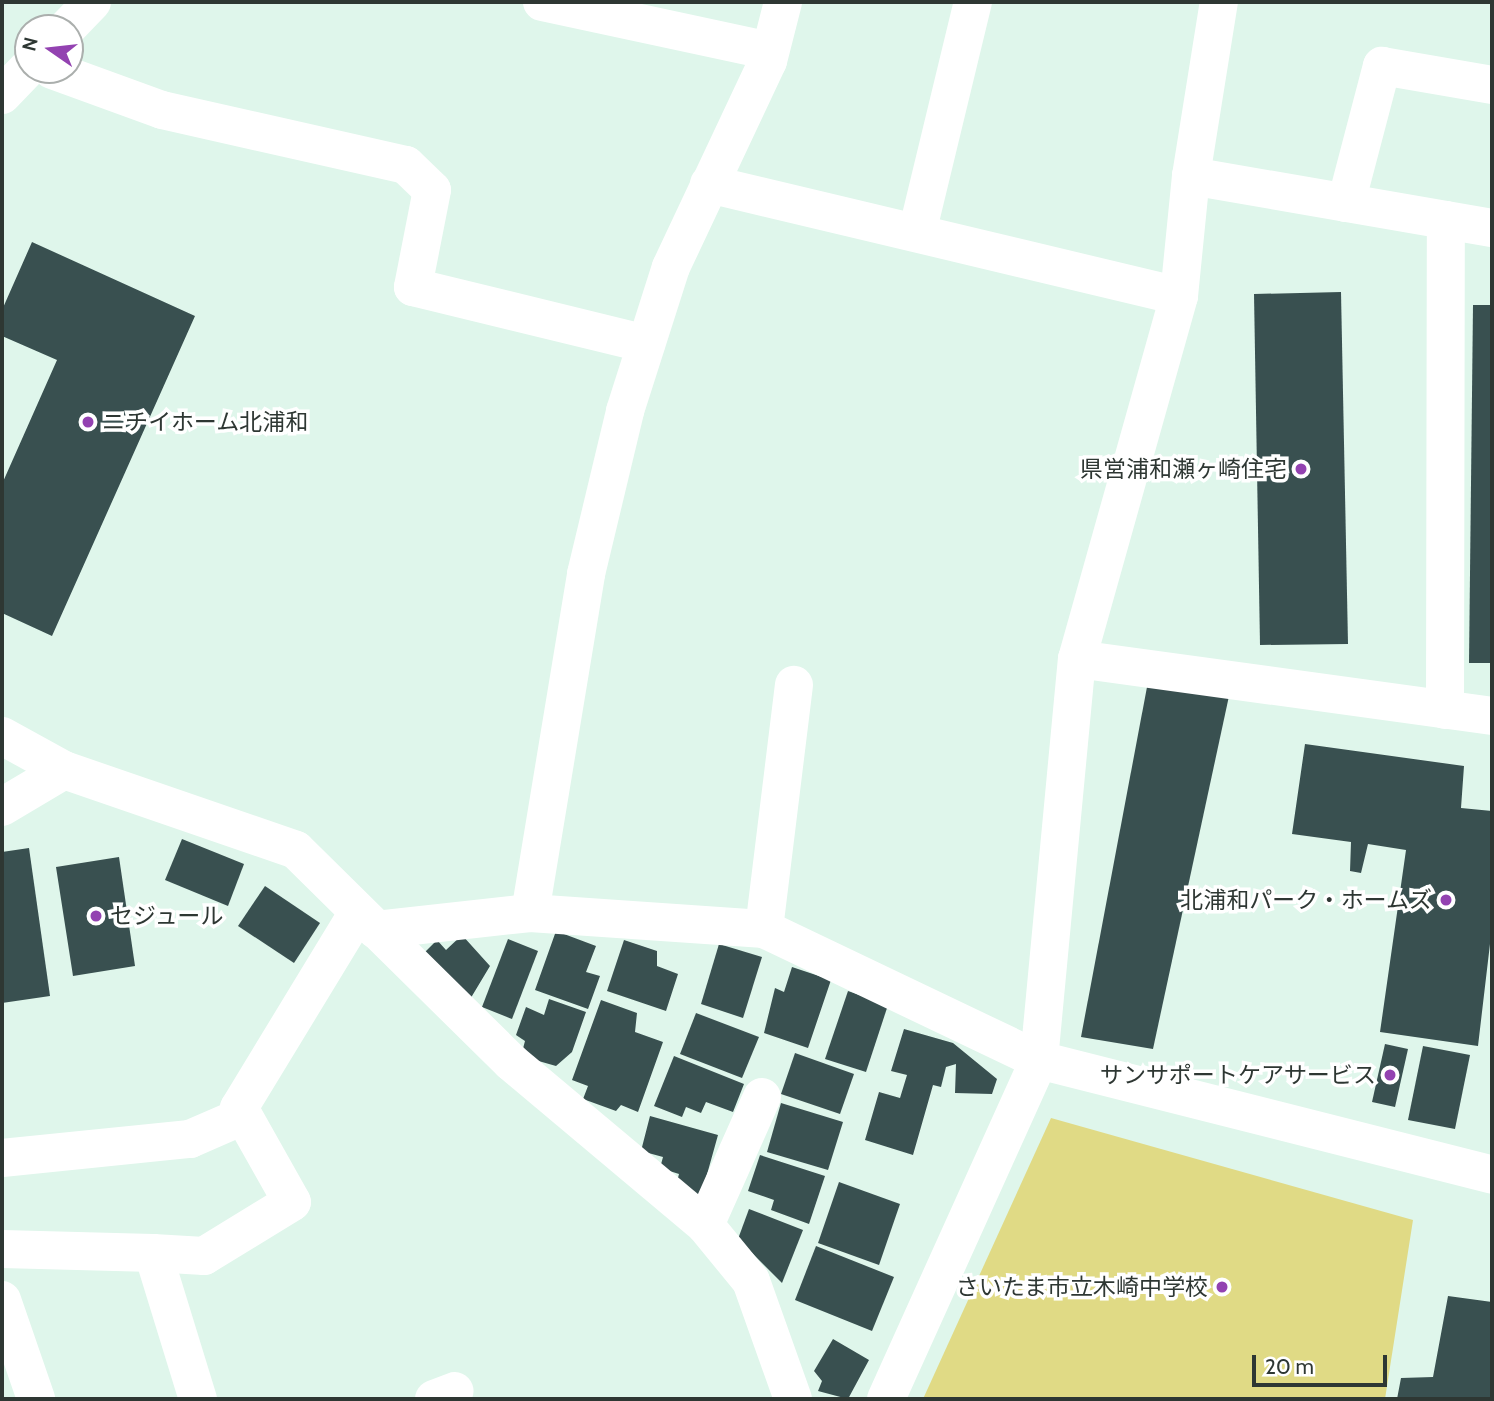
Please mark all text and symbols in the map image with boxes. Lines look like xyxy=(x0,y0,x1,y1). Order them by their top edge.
north arrow xyxy=(14,14,84,84)
text: N xyxy=(17,35,43,54)
place label: ニチイホーム北浦和 xyxy=(102,408,309,436)
marker: ニチイホーム北浦和 xyxy=(80,414,96,430)
place label: 県営浦和瀬ヶ崎住宅 xyxy=(1080,455,1287,483)
marker: 県営浦和瀬ヶ崎住宅 xyxy=(1293,461,1309,477)
place label: 北浦和パーク・ホームズ xyxy=(1179,886,1432,914)
marker: 北浦和パーク・ホームズ xyxy=(1438,892,1454,908)
place label: セジュール xyxy=(110,902,225,930)
marker: セジュール xyxy=(88,908,104,924)
place label: サンサポートケアサービス xyxy=(1100,1061,1376,1089)
marker: サンサポートケアサービス xyxy=(1382,1067,1398,1083)
place label: さいたま市立木崎中学校 xyxy=(955,1273,1208,1301)
marker: さいたま市立木崎中学校 xyxy=(1214,1279,1230,1295)
scale bar xyxy=(1256,1342,1391,1386)
text: 20 m xyxy=(1265,1354,1314,1379)

